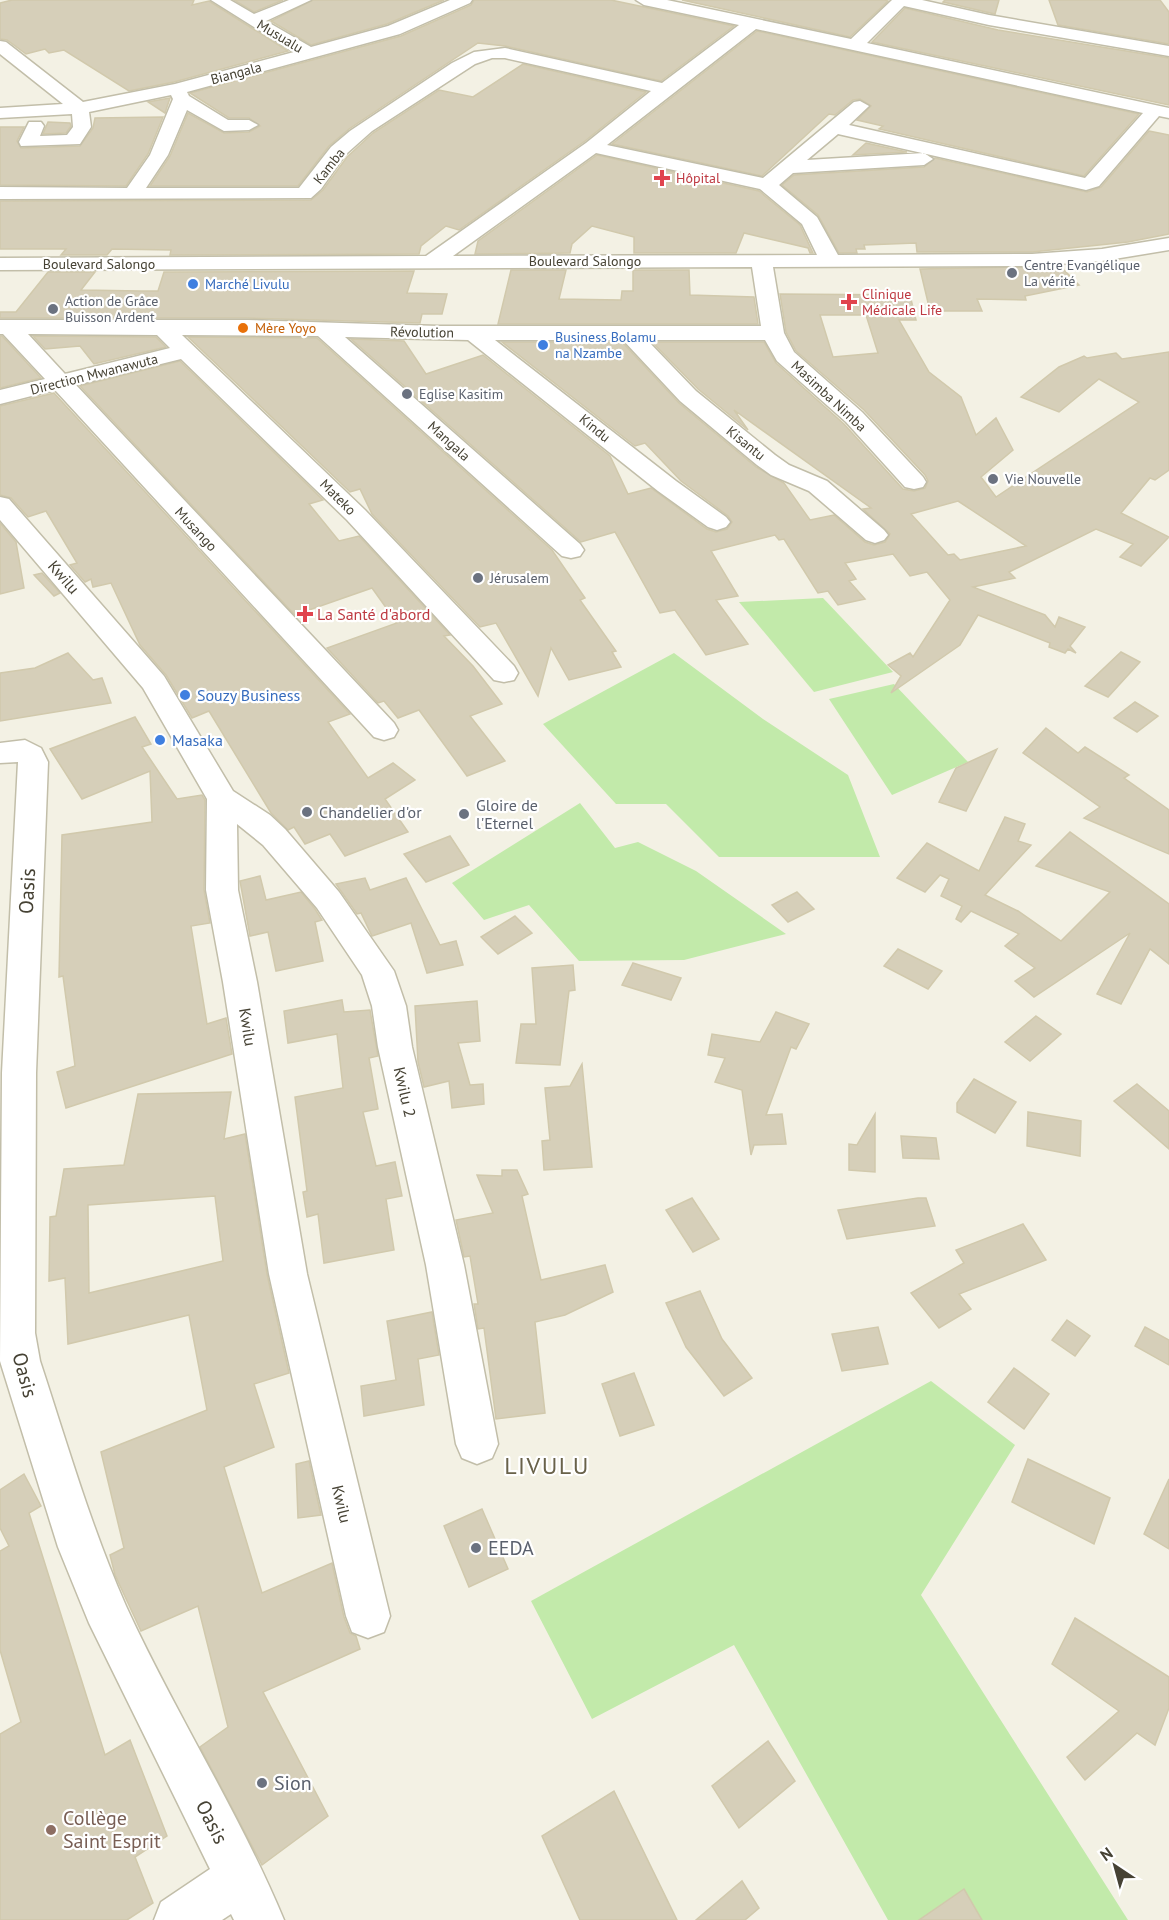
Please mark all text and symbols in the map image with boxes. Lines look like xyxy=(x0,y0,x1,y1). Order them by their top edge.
street label: Musualu xyxy=(254,15,306,57)
street label: Biangala xyxy=(209,58,264,88)
street label: Kamba xyxy=(309,144,349,188)
marker: Hôpital xyxy=(653,169,671,187)
place label: Hôpital xyxy=(676,169,720,187)
street label: Boulevard Salongo xyxy=(529,252,641,270)
street label: Boulevard Salongo xyxy=(43,255,155,273)
place label: Centre Evangélique La vérité xyxy=(1024,256,1140,290)
marker: Centre Evangélique La vérité xyxy=(1005,266,1019,280)
place label: Marché Livulu xyxy=(205,275,290,293)
marker: Marché Livulu xyxy=(186,277,200,291)
place label: Clinique Médicale Life xyxy=(862,285,942,319)
place label: Action de Grâce Buisson Ardent xyxy=(65,292,158,326)
marker: Clinique Médicale Life xyxy=(840,293,858,311)
marker: Action de Grâce Buisson Ardent xyxy=(46,302,60,316)
place label: Mère Yoyo xyxy=(255,319,316,337)
marker: Mère Yoyo xyxy=(236,321,250,335)
street label: Révolution xyxy=(390,322,454,342)
place label: Business Bolamu na Nzambe xyxy=(555,328,656,362)
marker: Business Bolamu na Nzambe xyxy=(536,338,550,352)
street label: Direction Mwanawuta xyxy=(28,349,160,399)
street label: Masimba Nimba xyxy=(788,357,870,435)
place label: Eglise Kasitim xyxy=(419,385,503,403)
marker: Eglise Kasitim xyxy=(400,387,414,401)
street label: Kindu xyxy=(576,410,614,446)
street label: Mangala xyxy=(424,417,474,465)
street label: Kisantu xyxy=(723,422,769,464)
place label: Vie Nouvelle xyxy=(1004,470,1081,488)
marker: Vie Nouvelle xyxy=(986,472,1000,486)
street label: Mateko xyxy=(316,475,360,519)
street label: Musango xyxy=(171,503,221,555)
street label: Kwilu xyxy=(44,556,84,598)
place label: Jérusalem xyxy=(489,569,549,587)
marker: Jérusalem xyxy=(471,571,485,585)
place label: La Santé d'abord xyxy=(317,604,430,624)
marker: La Santé d'abord xyxy=(298,607,312,621)
place label: Souzy Business xyxy=(197,685,300,705)
marker: Souzy Business xyxy=(178,688,192,702)
place label: Masaka xyxy=(172,730,223,750)
marker: Masaka xyxy=(153,733,167,747)
place label: Gloire de l'Eternel xyxy=(476,795,538,833)
place label: Chandelier d'or xyxy=(319,802,422,822)
marker: Chandelier d'or xyxy=(300,805,314,819)
marker: Gloire de l'Eternel xyxy=(457,807,471,821)
street label: Oasis xyxy=(13,867,41,915)
street label: Kwilu xyxy=(235,1007,261,1047)
street label: Kwilu 2 xyxy=(389,1065,421,1119)
street label: Oasis xyxy=(7,1350,43,1400)
district label: LIVULU xyxy=(504,1450,590,1481)
street label: Kwilu xyxy=(328,1483,356,1525)
place label: EEDA xyxy=(488,1535,534,1561)
marker: EEDA xyxy=(469,1541,483,1555)
place label: Sion xyxy=(274,1770,312,1796)
marker: Sion xyxy=(255,1776,269,1790)
street label: Oasis xyxy=(190,1796,234,1848)
place label: Collège Saint Esprit xyxy=(63,1805,161,1854)
marker: Collège Saint Esprit xyxy=(44,1823,58,1837)
north arrow xyxy=(1085,1836,1145,1896)
text: N xyxy=(1096,1843,1116,1865)

